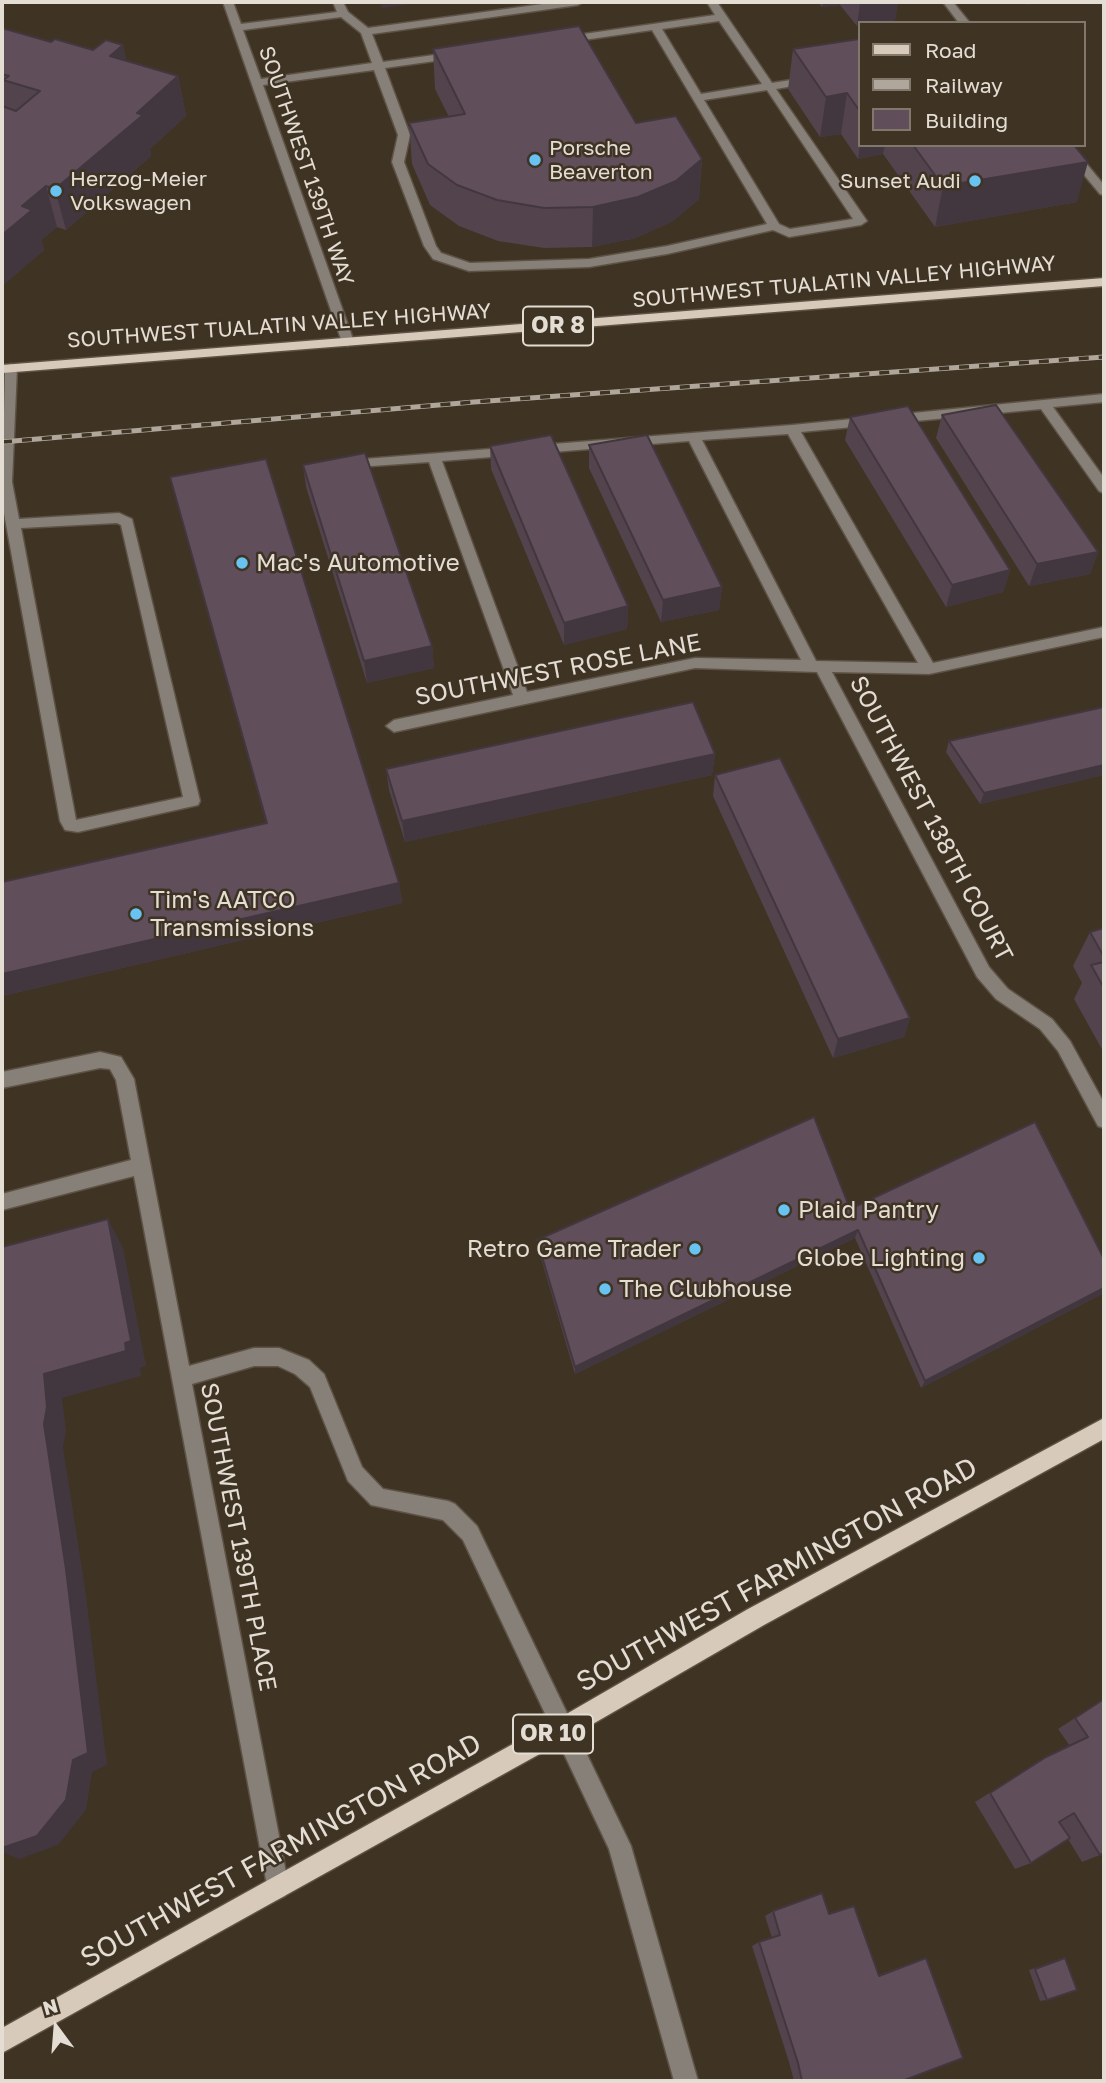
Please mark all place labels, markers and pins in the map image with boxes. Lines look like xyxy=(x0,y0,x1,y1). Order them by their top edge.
place label: Porsche Beaverton xyxy=(549,135,653,185)
marker: Porsche Beaverton xyxy=(527,152,543,168)
place label: Herzog-Meier Volkswagen xyxy=(70,166,207,216)
place label: Sunset Audi xyxy=(840,168,961,194)
marker: Sunset Audi xyxy=(967,173,983,189)
marker: Herzog-Meier Volkswagen xyxy=(48,183,64,199)
place label: Mac's Automotive xyxy=(256,549,460,577)
marker: Mac's Automotive xyxy=(234,555,250,571)
place label: Tim's AATCO Transmissions xyxy=(150,886,314,942)
marker: Tim's AATCO Transmissions xyxy=(128,906,144,922)
place label: Plaid Pantry xyxy=(798,1196,939,1224)
marker: Plaid Pantry xyxy=(776,1202,792,1218)
place label: Retro Game Trader xyxy=(467,1235,681,1263)
marker: Retro Game Trader xyxy=(687,1241,703,1257)
place label: Globe Lighting xyxy=(797,1244,965,1272)
marker: Globe Lighting xyxy=(971,1250,987,1266)
place label: The Clubhouse xyxy=(619,1275,792,1303)
marker: The Clubhouse xyxy=(597,1281,613,1297)

